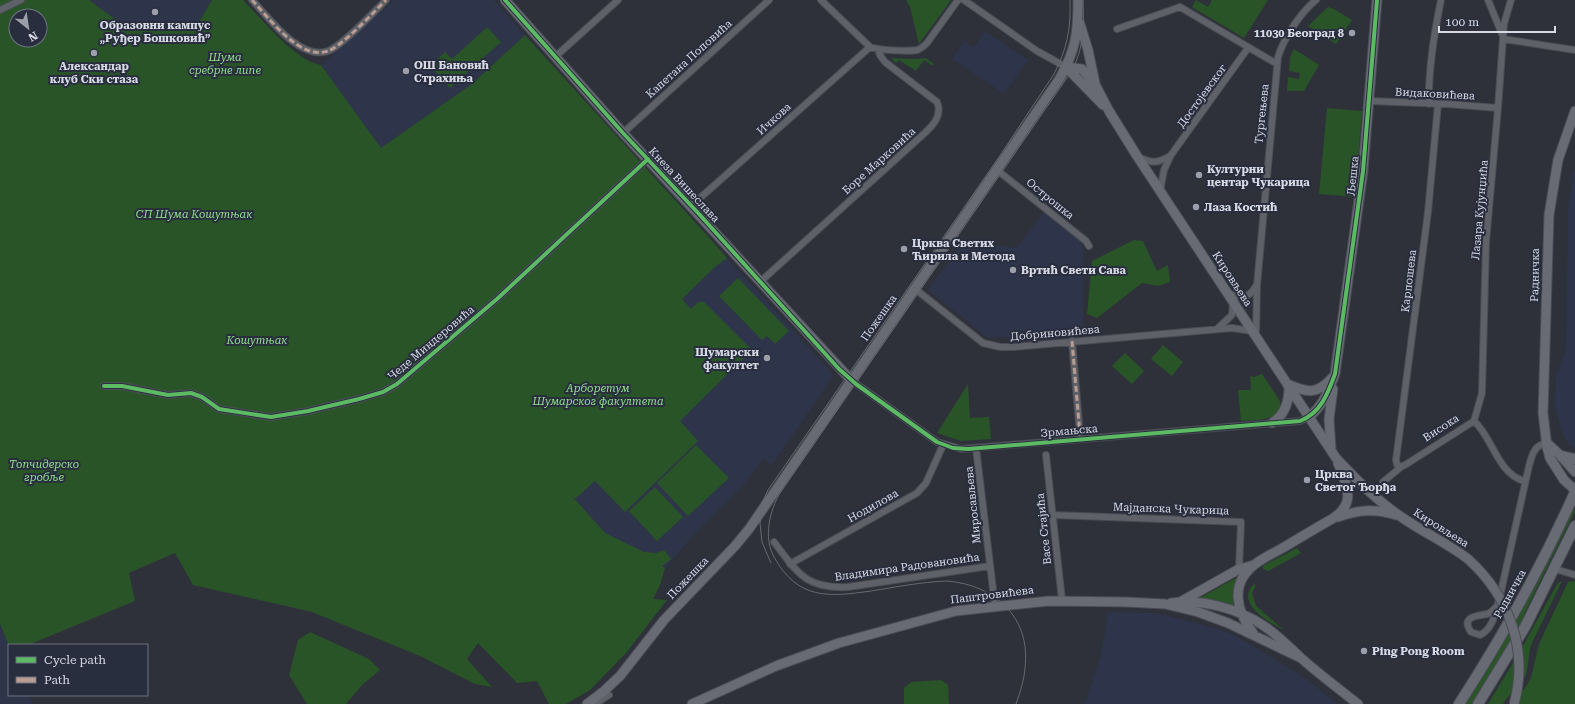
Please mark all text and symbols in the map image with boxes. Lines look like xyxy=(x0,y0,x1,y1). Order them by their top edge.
marker: Образовни кампус „Руђер Бошковић” xyxy=(150,7,160,17)
north arrow xyxy=(8,8,48,48)
scale bar xyxy=(1439,8,1555,34)
text: 100 m xyxy=(1445,15,1479,29)
street label: Капетана Поповића xyxy=(643,17,735,101)
place label: Образовни кампус „Руђер Бошковић” xyxy=(100,19,211,45)
place label: 11030 Београд 8 xyxy=(1254,27,1344,40)
text: N xyxy=(25,28,40,44)
marker: 11030 Београд 8 xyxy=(1347,28,1357,38)
marker: Александар клуб Ски стаза xyxy=(89,48,99,58)
park label: Шума сребрне липе xyxy=(189,51,261,77)
place label: ОШ Бановић Страхиња xyxy=(414,59,490,85)
place label: Александар клуб Ски стаза xyxy=(50,60,139,86)
street label: Достојевског xyxy=(1175,61,1230,130)
marker: ОШ Бановић Страхиња xyxy=(401,66,411,76)
street label: Тургењева xyxy=(1252,83,1272,145)
street label: Видаковићева xyxy=(1395,85,1475,103)
street label: Ичкова xyxy=(754,100,794,138)
street label: Боре Марковића xyxy=(840,125,918,197)
street label: Кнеза Вишеслава xyxy=(646,145,722,225)
street label: Љешка xyxy=(1344,155,1362,197)
street label: Лазара Кујунџића xyxy=(1469,159,1491,261)
place label: Културни центар Чукарица xyxy=(1207,163,1310,189)
marker: Културни центар Чукарица xyxy=(1194,170,1204,180)
street label: Острошка xyxy=(1023,176,1077,222)
place label: Лаза Костић xyxy=(1204,201,1278,214)
marker: Лаза Костић xyxy=(1191,202,1201,212)
park label: СП Шума Кошутњак xyxy=(136,208,253,221)
place label: Црква Светих Ћирила и Метода xyxy=(912,237,1016,263)
marker: Црква Светих Ћирила и Метода xyxy=(899,244,909,254)
street label: Радничка xyxy=(1528,248,1542,302)
street label: Кировљева xyxy=(1209,249,1255,309)
street label: Карпошева xyxy=(1399,249,1419,313)
place label: Вртић Свети Сава xyxy=(1021,264,1127,277)
marker: Вртић Свети Сава xyxy=(1008,265,1018,275)
street label: Пожешка xyxy=(858,292,900,344)
street label: Чеде Миндеровића xyxy=(385,303,477,383)
street label: Добриновићева xyxy=(1010,323,1100,343)
park label: Кошутњак xyxy=(226,334,288,347)
place label: Шумарски факултет xyxy=(695,346,759,372)
marker: Шумарски факултет xyxy=(762,353,772,363)
park label: Арборетум Шумарског факултета xyxy=(531,382,664,408)
street label: Висока xyxy=(1421,412,1461,444)
street label: Зрмањска xyxy=(1040,422,1098,440)
park label: Топчидерско гробље xyxy=(9,458,79,484)
street label: Миросављева xyxy=(962,466,984,544)
place label: Црква Светог Ђорђа xyxy=(1315,468,1397,494)
marker: Црква Светог Ђорђа xyxy=(1302,475,1312,485)
street label: Нодилова xyxy=(845,487,901,525)
street label: Васе Стајића xyxy=(1034,493,1054,565)
street label: Мајданска Чукарица xyxy=(1113,500,1229,518)
street label: Кировљева xyxy=(1411,506,1471,550)
street label: Владимира Радовановића xyxy=(834,550,980,584)
street label: Пожешка xyxy=(665,554,711,602)
street label: Радничка xyxy=(1491,567,1529,621)
street label: Паштровићева xyxy=(949,583,1035,607)
legend xyxy=(8,644,148,696)
place label: Ping Pong Room xyxy=(1372,645,1465,658)
marker: Ping Pong Room xyxy=(1359,646,1369,656)
text: Cycle path xyxy=(44,653,106,667)
text: Path xyxy=(44,673,70,687)

